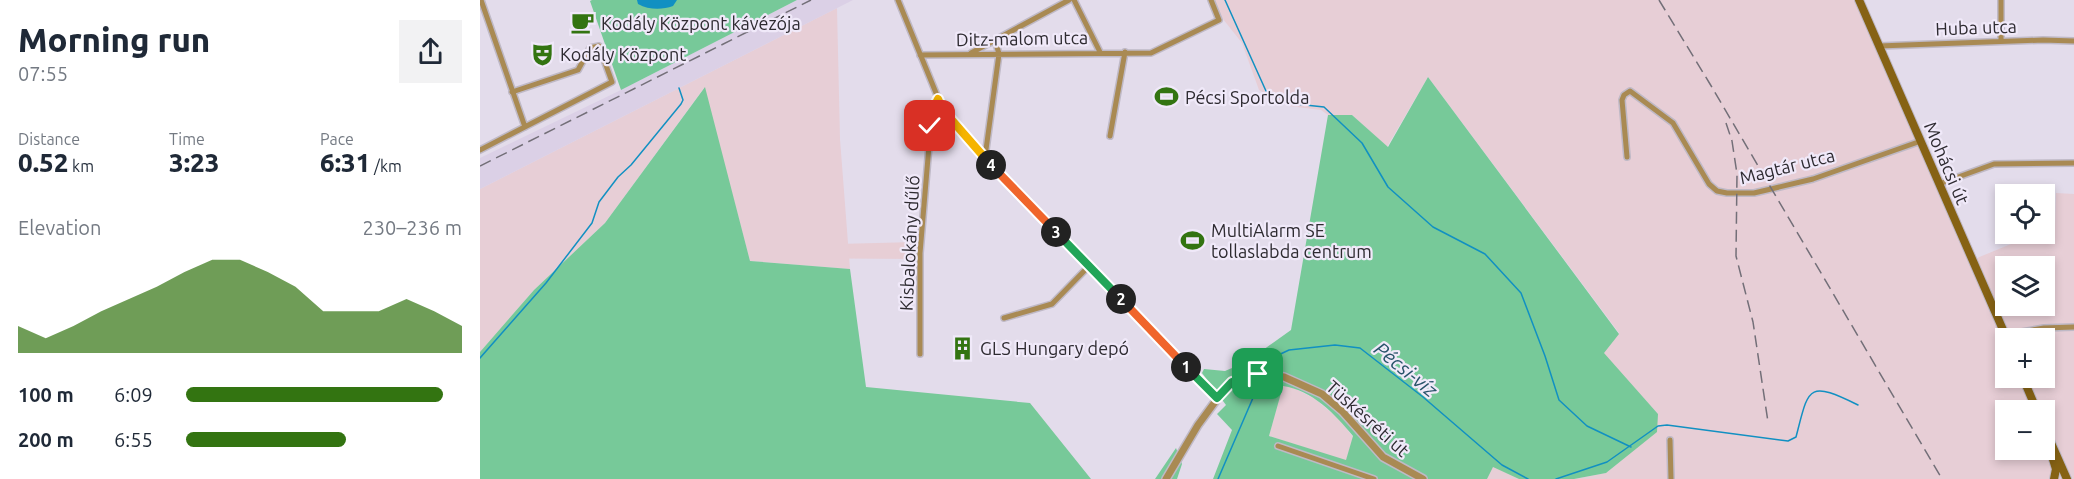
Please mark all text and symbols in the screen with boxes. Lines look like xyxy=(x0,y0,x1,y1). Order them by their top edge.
cafe icon: Kodály Központ kávézója xyxy=(570,10,596,36)
place label: Kodály Központ kávézója xyxy=(601,13,801,33)
street label: Huba utca xyxy=(1935,16,2017,38)
button: share xyxy=(399,20,462,83)
text: Morning run xyxy=(18,21,210,58)
street label: Ditz-malom utca xyxy=(956,27,1088,49)
theatre icon: Kodály Központ xyxy=(529,41,555,67)
place label: Kodály Központ xyxy=(560,44,686,64)
text: 07:55 xyxy=(18,62,68,85)
sports icon: Pécsi Sportolda xyxy=(1154,84,1180,110)
place label: Pécsi Sportolda xyxy=(1185,87,1309,107)
pin xyxy=(904,100,955,151)
icon: check xyxy=(913,109,946,142)
street label: Mohácsi út xyxy=(1921,119,1973,207)
text: Distance xyxy=(18,130,80,148)
text: Time xyxy=(169,130,205,148)
text: Pace xyxy=(320,130,354,148)
street label: Magtár utca xyxy=(1737,145,1837,187)
text: 0.52 xyxy=(18,148,68,177)
text: 3:23 xyxy=(169,148,219,177)
text: 6:31 xyxy=(320,148,370,177)
pin: 4 xyxy=(976,150,1006,180)
text: 4 xyxy=(986,156,996,174)
text: km xyxy=(68,157,94,175)
text: /km xyxy=(370,157,402,175)
street label: Kisbalokány dűlő xyxy=(895,175,923,311)
map controls xyxy=(1995,184,2055,460)
button: locate xyxy=(1995,184,2055,244)
text: Elevation xyxy=(18,216,101,239)
text: 230–236 m xyxy=(363,216,462,239)
pin: 3 xyxy=(1041,217,1071,247)
place label: MultiAlarm SE tollaslabda centrum xyxy=(1211,220,1372,261)
text: 3 xyxy=(1051,223,1061,241)
sports icon: MultiAlarm SE tollaslabda centrum xyxy=(1180,227,1206,253)
button: layers xyxy=(1995,256,2055,316)
pin: 2 xyxy=(1106,284,1136,314)
text: 2 xyxy=(1116,290,1126,308)
button: + xyxy=(1995,328,2055,388)
building icon: GLS Hungary depó xyxy=(949,335,975,361)
water label: Pécsi-víz xyxy=(1370,337,1443,402)
place label: GLS Hungary depó xyxy=(980,338,1129,358)
pin xyxy=(1232,348,1283,399)
pin: 1 xyxy=(1171,352,1201,382)
icon: arrive xyxy=(1241,357,1274,390)
text: 1 xyxy=(1181,358,1191,376)
street label: Tüskésréti út xyxy=(1323,376,1413,460)
text: 100 m xyxy=(18,383,74,406)
text: 6:09 xyxy=(114,383,153,406)
button: − xyxy=(1995,400,2055,460)
text: 200 m xyxy=(18,428,74,451)
text: 6:55 xyxy=(114,428,153,451)

